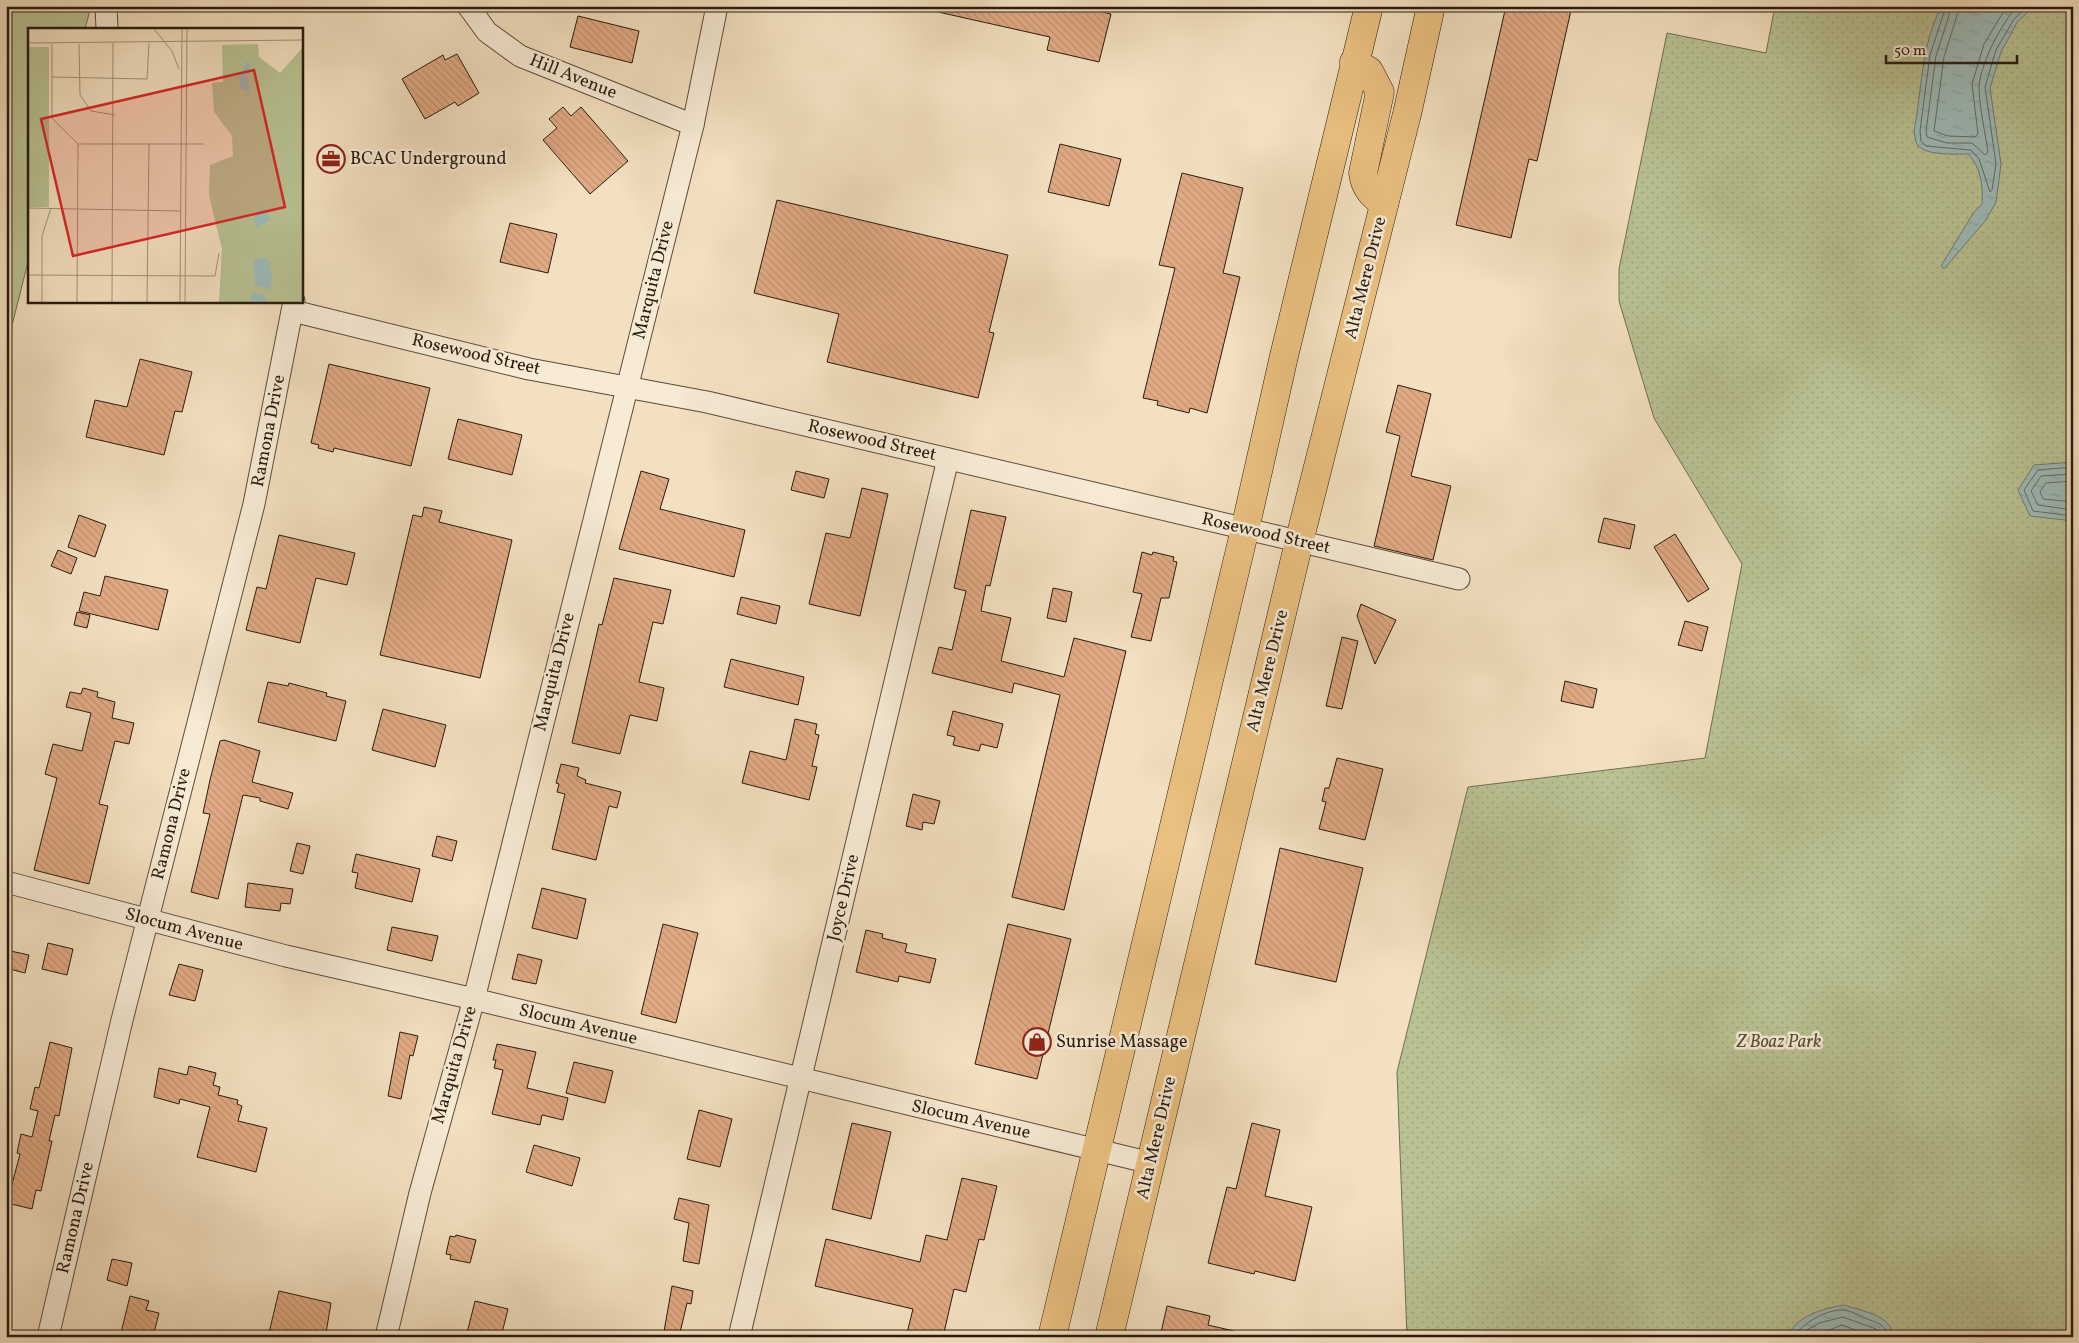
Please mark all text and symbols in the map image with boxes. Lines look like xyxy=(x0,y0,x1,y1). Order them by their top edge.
inset map xyxy=(28,28,302,302)
scale bar xyxy=(1886,32,2018,64)
text: 50 m xyxy=(1894,41,1926,62)
street label: Hill Avenue xyxy=(526,48,620,106)
office icon: BCAC Underground xyxy=(316,144,346,174)
place label: BCAC Underground xyxy=(350,147,507,172)
street label: Alta Mere Drive xyxy=(1339,214,1393,342)
street label: Marquita Drive xyxy=(627,218,681,342)
street label: Rosewood Street xyxy=(409,328,543,382)
street label: Ramona Drive xyxy=(246,373,292,489)
street label: Rosewood Street xyxy=(805,414,939,468)
street label: Rosewood Street xyxy=(1199,507,1333,561)
street label: Alta Mere Drive xyxy=(1241,607,1295,735)
street label: Marquita Drive xyxy=(528,610,582,734)
street label: Ramona Drive xyxy=(146,766,198,882)
street label: Joyce Drive xyxy=(822,852,866,944)
street label: Slocum Avenue xyxy=(122,902,246,958)
street label: Slocum Avenue xyxy=(516,998,640,1052)
street label: Marquita Drive xyxy=(426,1003,484,1127)
shop icon: Sunrise Massage xyxy=(1022,1027,1052,1057)
place label: Sunrise Massage xyxy=(1056,1030,1187,1055)
park label: Z Boaz Park xyxy=(1736,1030,1821,1055)
street label: Alta Mere Drive xyxy=(1131,1074,1183,1202)
street label: Slocum Avenue xyxy=(909,1094,1033,1146)
street label: Ramona Drive xyxy=(51,1160,101,1276)

